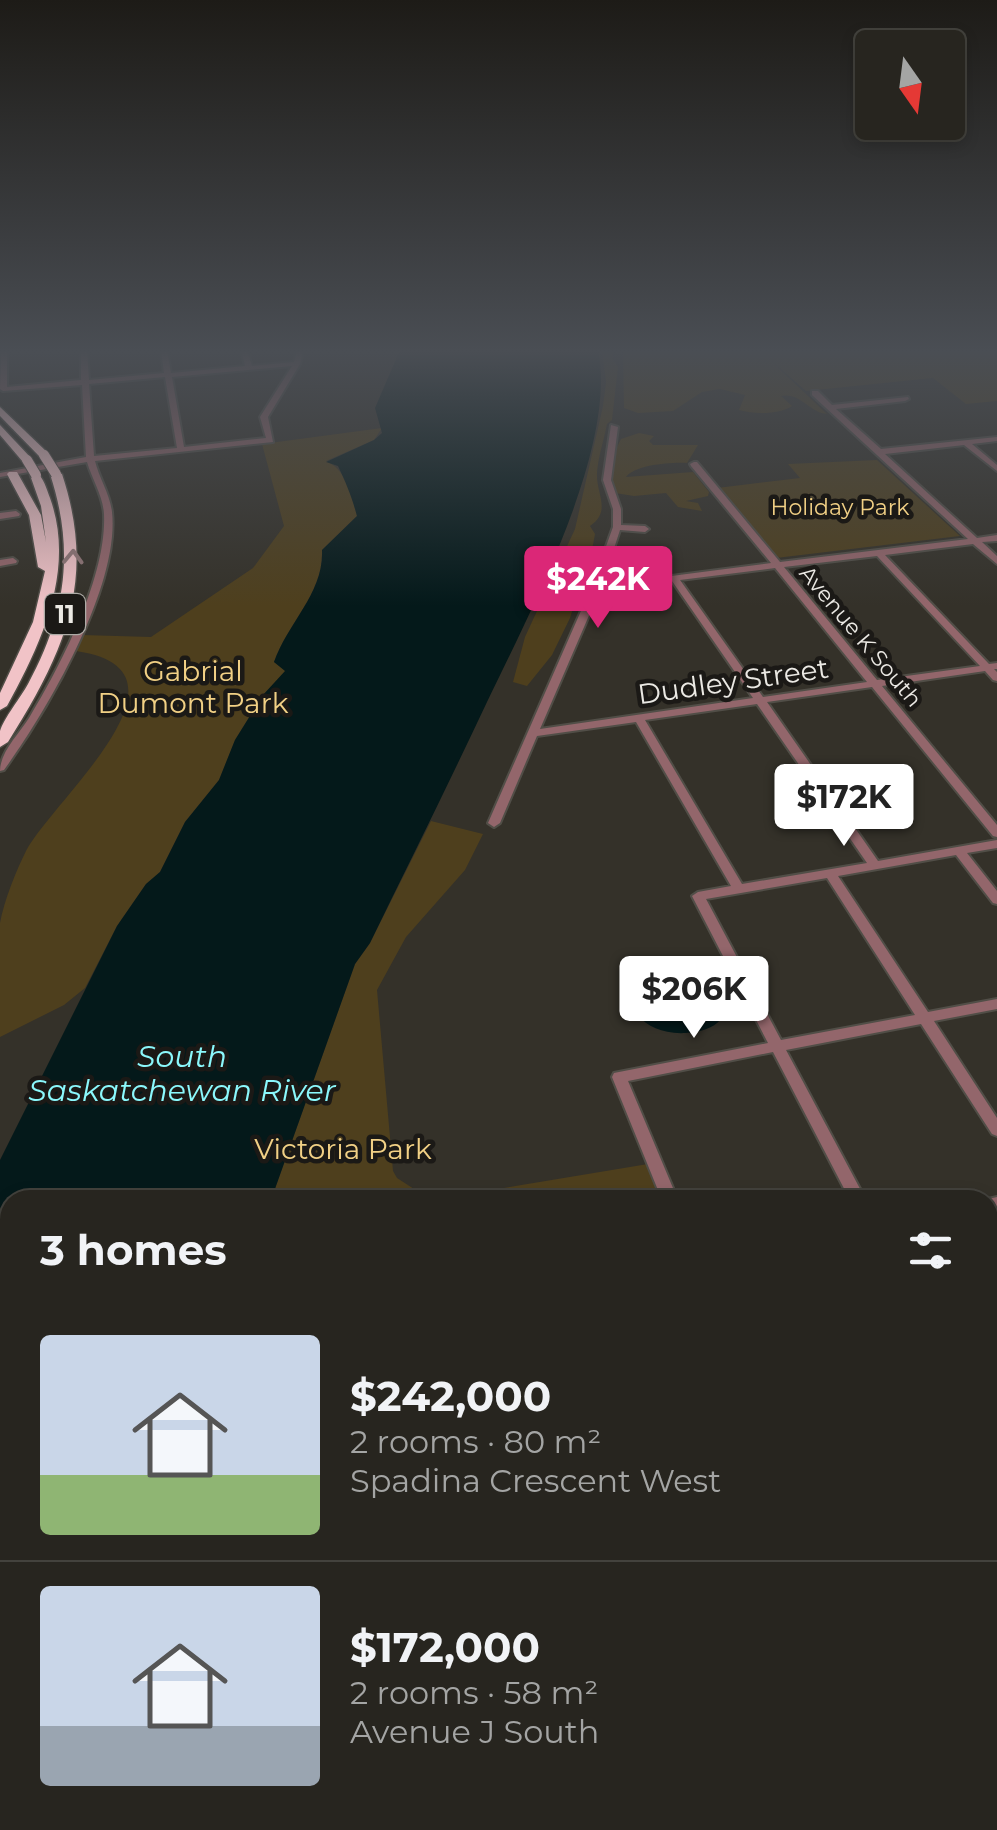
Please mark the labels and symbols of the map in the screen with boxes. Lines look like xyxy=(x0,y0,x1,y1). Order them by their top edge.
north arrow xyxy=(855,30,965,140)
park label: Holiday Park xyxy=(771,494,910,521)
pin: $242K xyxy=(528,546,668,631)
one-way arrow xyxy=(63,549,84,565)
street label: Avenue K South xyxy=(794,560,928,712)
road number: 11 xyxy=(45,594,85,634)
street label: Dudley Street xyxy=(635,651,831,711)
park label: Gabrial Dumont Park xyxy=(98,654,289,720)
pin: $172K xyxy=(774,764,914,849)
pin: $206K xyxy=(624,956,764,1041)
water label: South Saskatchewan River xyxy=(28,1038,337,1109)
park label: Victoria Park xyxy=(254,1132,432,1166)

